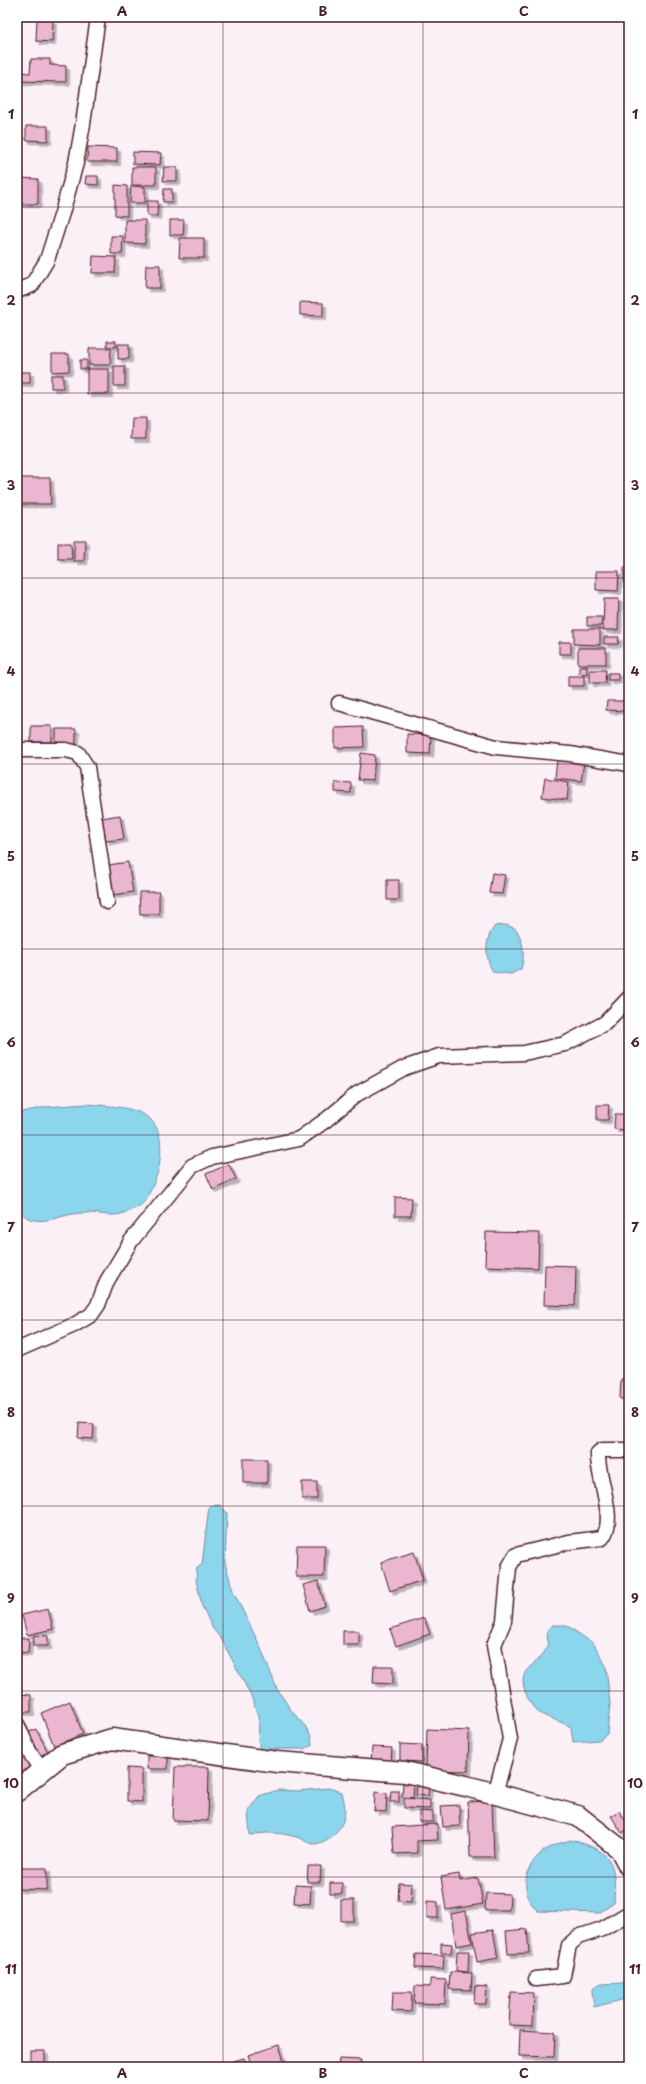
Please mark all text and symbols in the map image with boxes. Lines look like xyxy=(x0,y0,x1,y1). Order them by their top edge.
text: A xyxy=(117,1,127,20)
text: B xyxy=(319,1,328,20)
text: C xyxy=(519,1,529,20)
text: 1 xyxy=(8,104,14,123)
text: 1 xyxy=(632,104,638,123)
text: 2 xyxy=(6,290,16,309)
text: 2 xyxy=(630,290,640,309)
text: 3 xyxy=(7,475,16,494)
text: 3 xyxy=(631,475,640,494)
text: 4 xyxy=(7,661,16,680)
text: 4 xyxy=(631,661,640,680)
text: 5 xyxy=(7,846,15,865)
text: 5 xyxy=(631,846,639,865)
text: 6 xyxy=(6,1032,16,1051)
text: 6 xyxy=(630,1032,640,1051)
text: 7 xyxy=(7,1217,15,1236)
text: 7 xyxy=(631,1217,639,1236)
text: 8 xyxy=(7,1402,15,1421)
text: 8 xyxy=(631,1402,639,1421)
text: 9 xyxy=(7,1588,15,1607)
text: 9 xyxy=(631,1588,639,1607)
text: 10 xyxy=(3,1773,19,1792)
text: 10 xyxy=(627,1773,643,1792)
text: 11 xyxy=(5,1959,17,1978)
text: 11 xyxy=(629,1959,641,1978)
text: A xyxy=(117,2063,127,2082)
text: B xyxy=(319,2063,328,2082)
text: C xyxy=(519,2063,529,2082)

